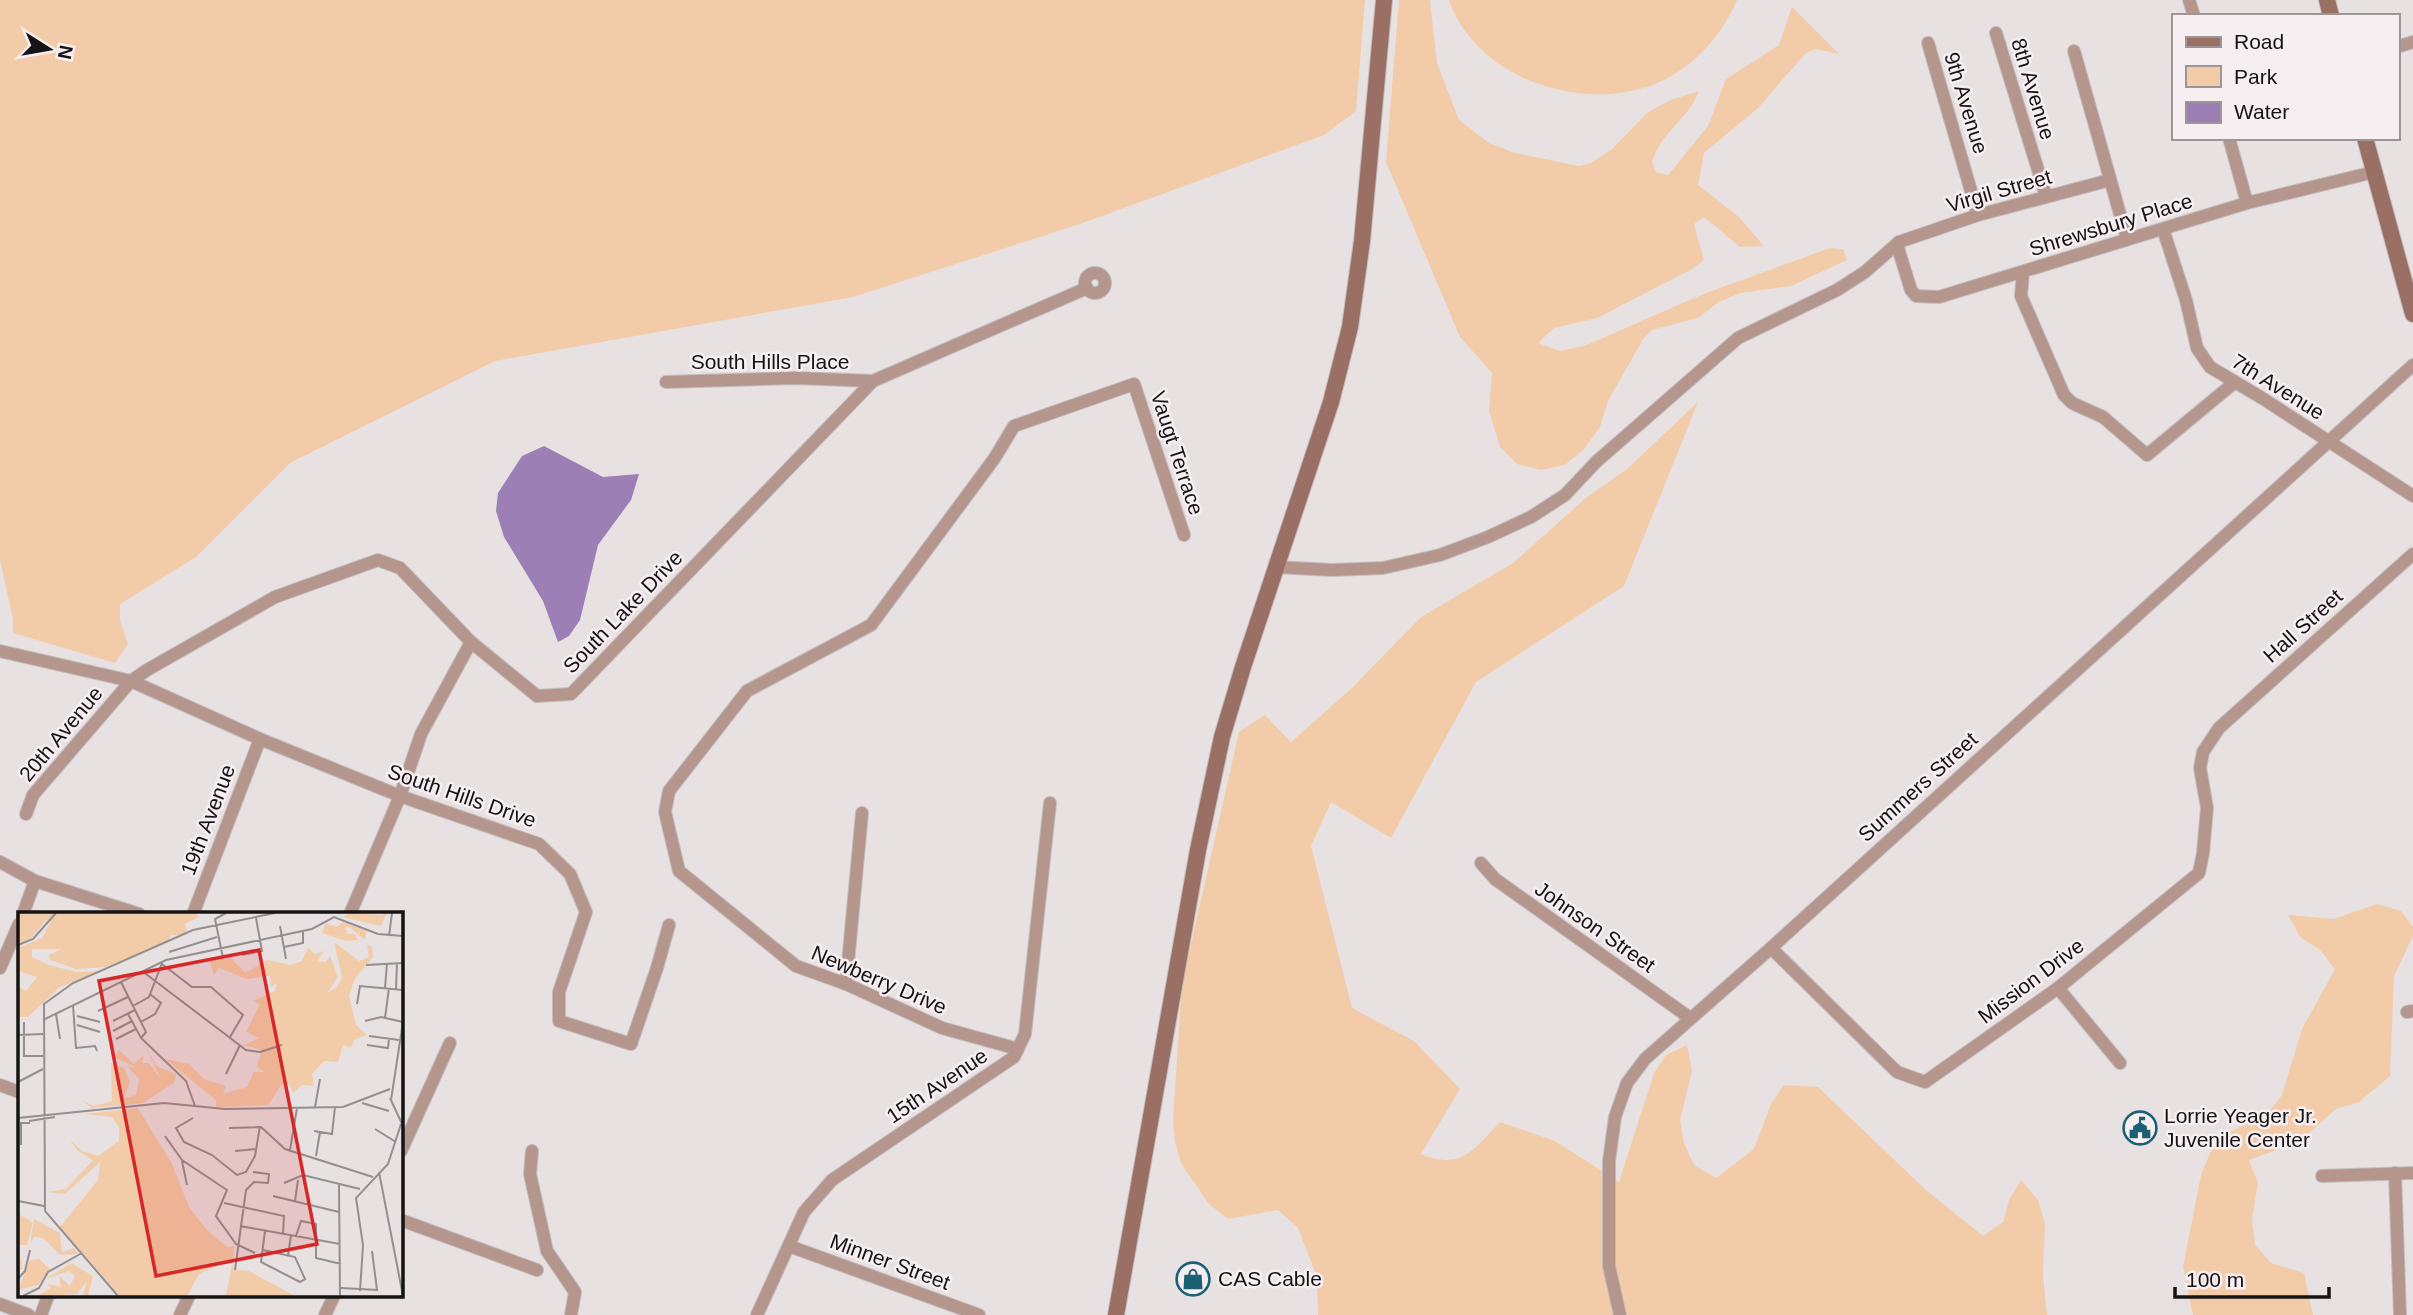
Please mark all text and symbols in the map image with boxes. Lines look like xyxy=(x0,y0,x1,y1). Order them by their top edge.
north arrow xyxy=(14,14,84,84)
legend xyxy=(2172,14,2399,140)
text: Road xyxy=(2234,30,2284,53)
street label: 8th Avenue xyxy=(2007,35,2060,142)
text: N xyxy=(54,43,77,61)
street label: 9th Avenue xyxy=(1940,49,1993,156)
text: Park xyxy=(2234,65,2278,88)
text: Water xyxy=(2234,100,2289,123)
street label: Virgil Street xyxy=(1944,165,2054,216)
street label: Shrewsbury Place xyxy=(2027,189,2195,260)
street label: 7th Avenue xyxy=(2228,349,2329,424)
street label: South Hills Place xyxy=(691,350,849,373)
street label: Vaugt Terrace xyxy=(1147,388,1208,518)
street label: South Lake Drive xyxy=(558,546,687,678)
street label: Hall Street xyxy=(2259,584,2347,667)
street label: 20th Avenue xyxy=(14,682,107,786)
street label: Summers Street xyxy=(1854,727,1982,846)
street label: South Hills Drive xyxy=(385,759,539,832)
street label: 19th Avenue xyxy=(176,761,239,878)
street label: Johnson Street xyxy=(1531,877,1660,977)
inset map xyxy=(18,912,402,1298)
street label: Mission Drive xyxy=(1973,933,2088,1028)
street label: Newberry Drive xyxy=(808,941,950,1018)
street label: 15th Avenue xyxy=(882,1044,991,1128)
place label: Lorrie Yeager Jr. Juvenile Center xyxy=(2164,1104,2317,1151)
public building icon: Lorrie Yeager Jr. Juvenile Center xyxy=(2121,1109,2159,1147)
street label: Minner Street xyxy=(827,1229,953,1294)
scale bar xyxy=(2175,1256,2329,1300)
shop icon: CAS Cable xyxy=(1174,1260,1212,1298)
place label: CAS Cable xyxy=(1218,1267,1322,1290)
text: 100 m xyxy=(2186,1268,2244,1291)

